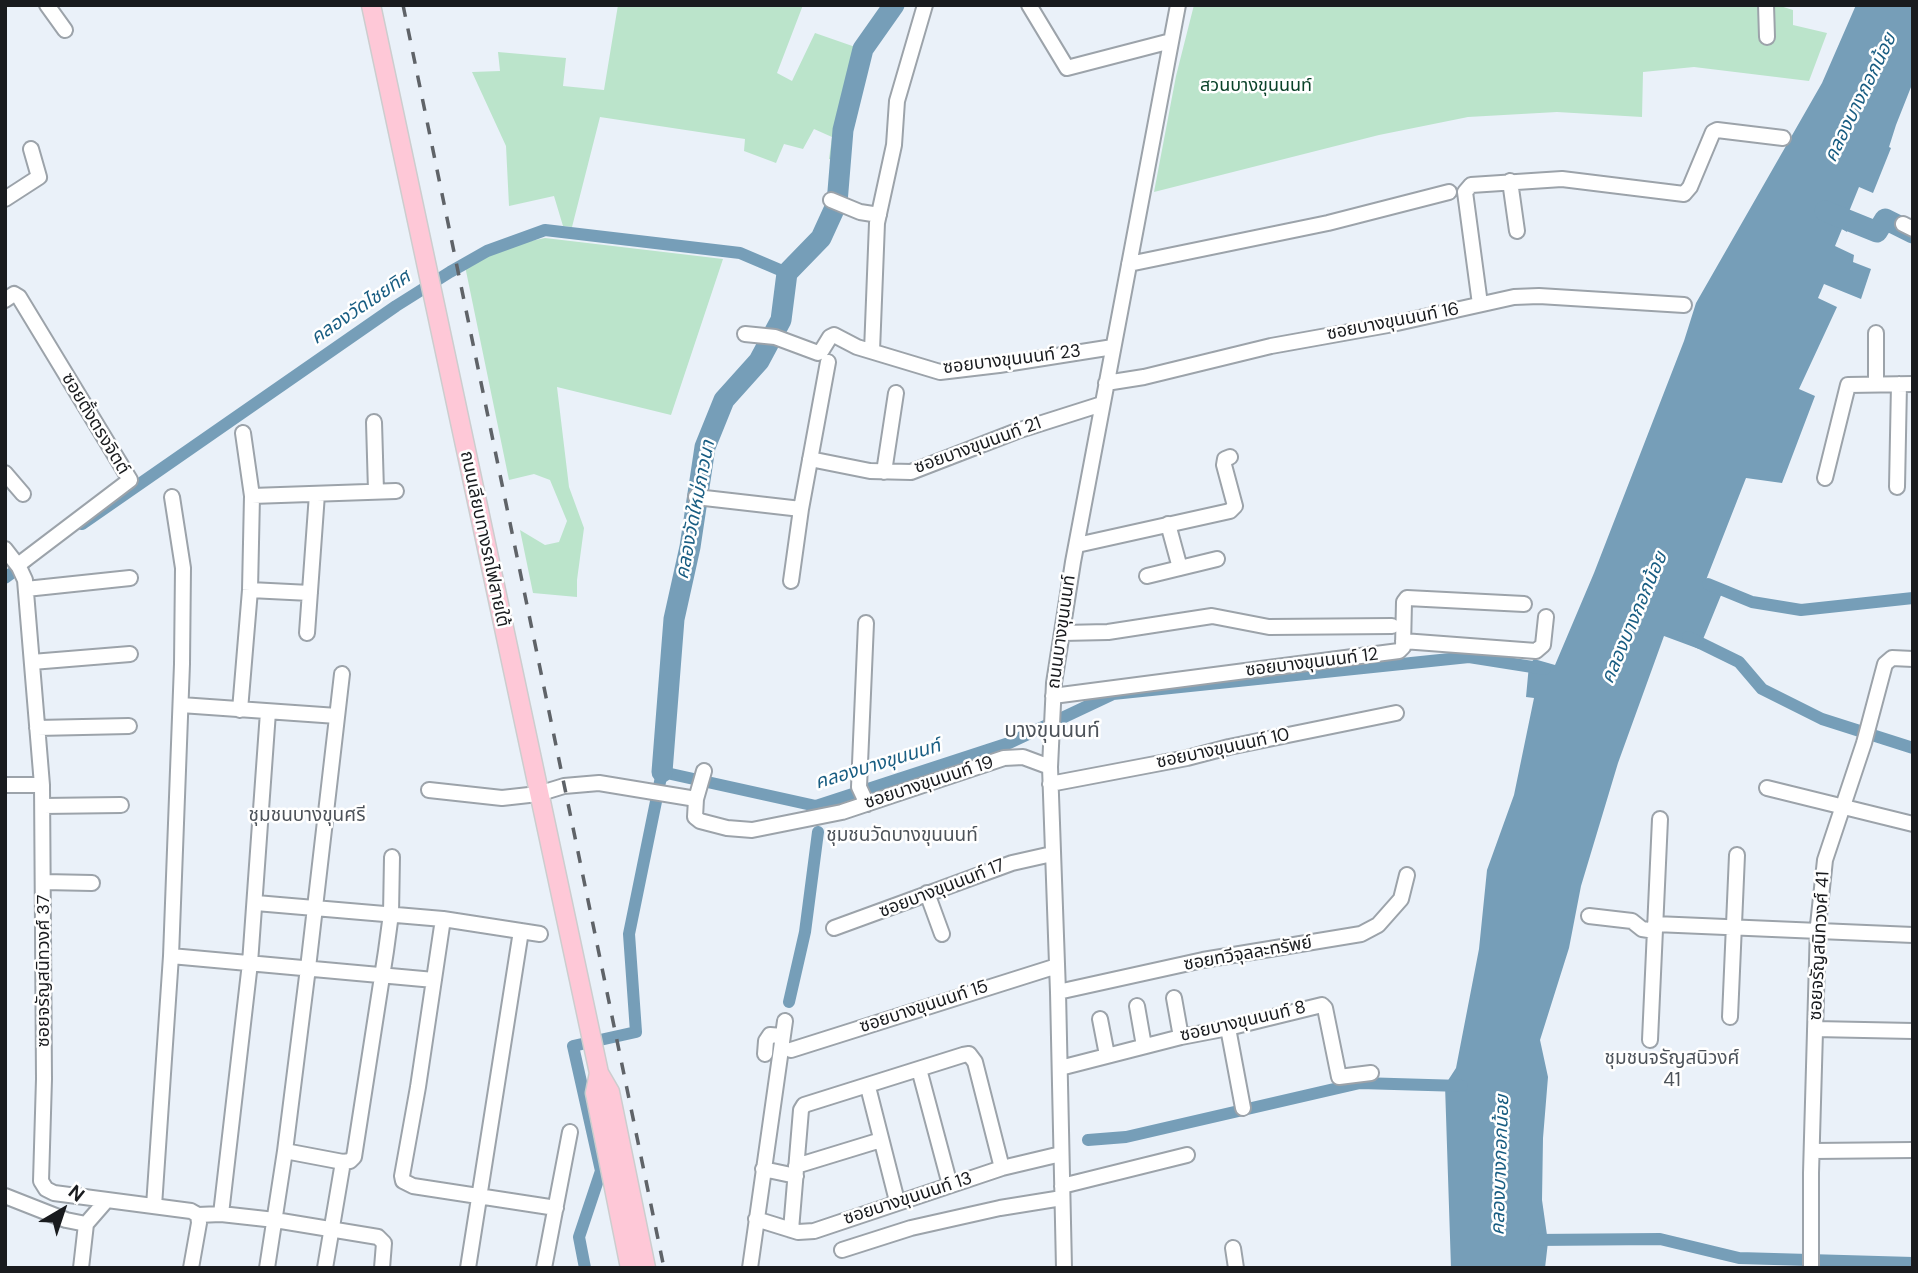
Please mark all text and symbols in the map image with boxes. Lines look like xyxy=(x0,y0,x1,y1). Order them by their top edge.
water label: คลองบางกอกน้อย xyxy=(1820,30,1902,166)
park label: สวนบางขุนนนท์ xyxy=(1200,75,1312,97)
water label: คลองวัดไชยทิศ xyxy=(307,266,415,350)
street label: ซอยบางขุนนนท์ 16 xyxy=(1325,299,1461,345)
street label: ซอยบางขุนนนท์ 23 xyxy=(942,341,1082,379)
street label: ซอยตั้งตรงจิตต์ xyxy=(56,369,134,479)
street label: ซอยบางขุนนนท์ 21 xyxy=(912,413,1044,479)
water label: คลองวัดใหม่ภาวนา xyxy=(671,439,721,581)
street label: ถนนเลียบทางรถไฟสายใต้ xyxy=(455,449,513,629)
water label: คลองบางกอกน้อย xyxy=(1597,549,1673,687)
street label: ถนนบางขุนนนท์ xyxy=(1043,574,1081,690)
street label: ซอยบางขุนนนท์ 12 xyxy=(1244,644,1380,682)
district label: บางขุนนนท์ xyxy=(1004,718,1100,744)
street label: ซอยบางขุนนนท์ 10 xyxy=(1154,724,1292,774)
water label: คลองบางขุนนนท์ xyxy=(813,735,943,795)
street label: ซอยบางขุนนนท์ 19 xyxy=(862,752,996,814)
district label: ชุมชนบางขุนศรี xyxy=(249,805,365,827)
district label: ชุมชนวัดบางขุนนนท์ xyxy=(826,825,978,847)
street label: ซอยบางขุนนนท์ 17 xyxy=(876,855,1008,923)
street label: ซอยจรัญสนิทวงศ์ 41 xyxy=(1805,871,1835,1021)
street label: ซอยจรัญสนิทวงศ์ 37 xyxy=(33,895,55,1047)
street label: ซอยทวีจุลละทรัพย์ xyxy=(1182,932,1314,976)
street label: ซอยบางขุนนนท์ 15 xyxy=(857,976,991,1038)
street label: ซอยบางขุนนนท์ 8 xyxy=(1178,997,1308,1047)
district label: ชุมชนจรัญสนิวงศ์ 41 xyxy=(1605,1048,1739,1092)
water label: คลองบางกอกน้อย xyxy=(1487,1094,1515,1236)
street label: ซอยบางขุนนนท์ 13 xyxy=(841,1168,975,1230)
north arrow xyxy=(28,1175,98,1245)
text: N xyxy=(63,1179,90,1207)

